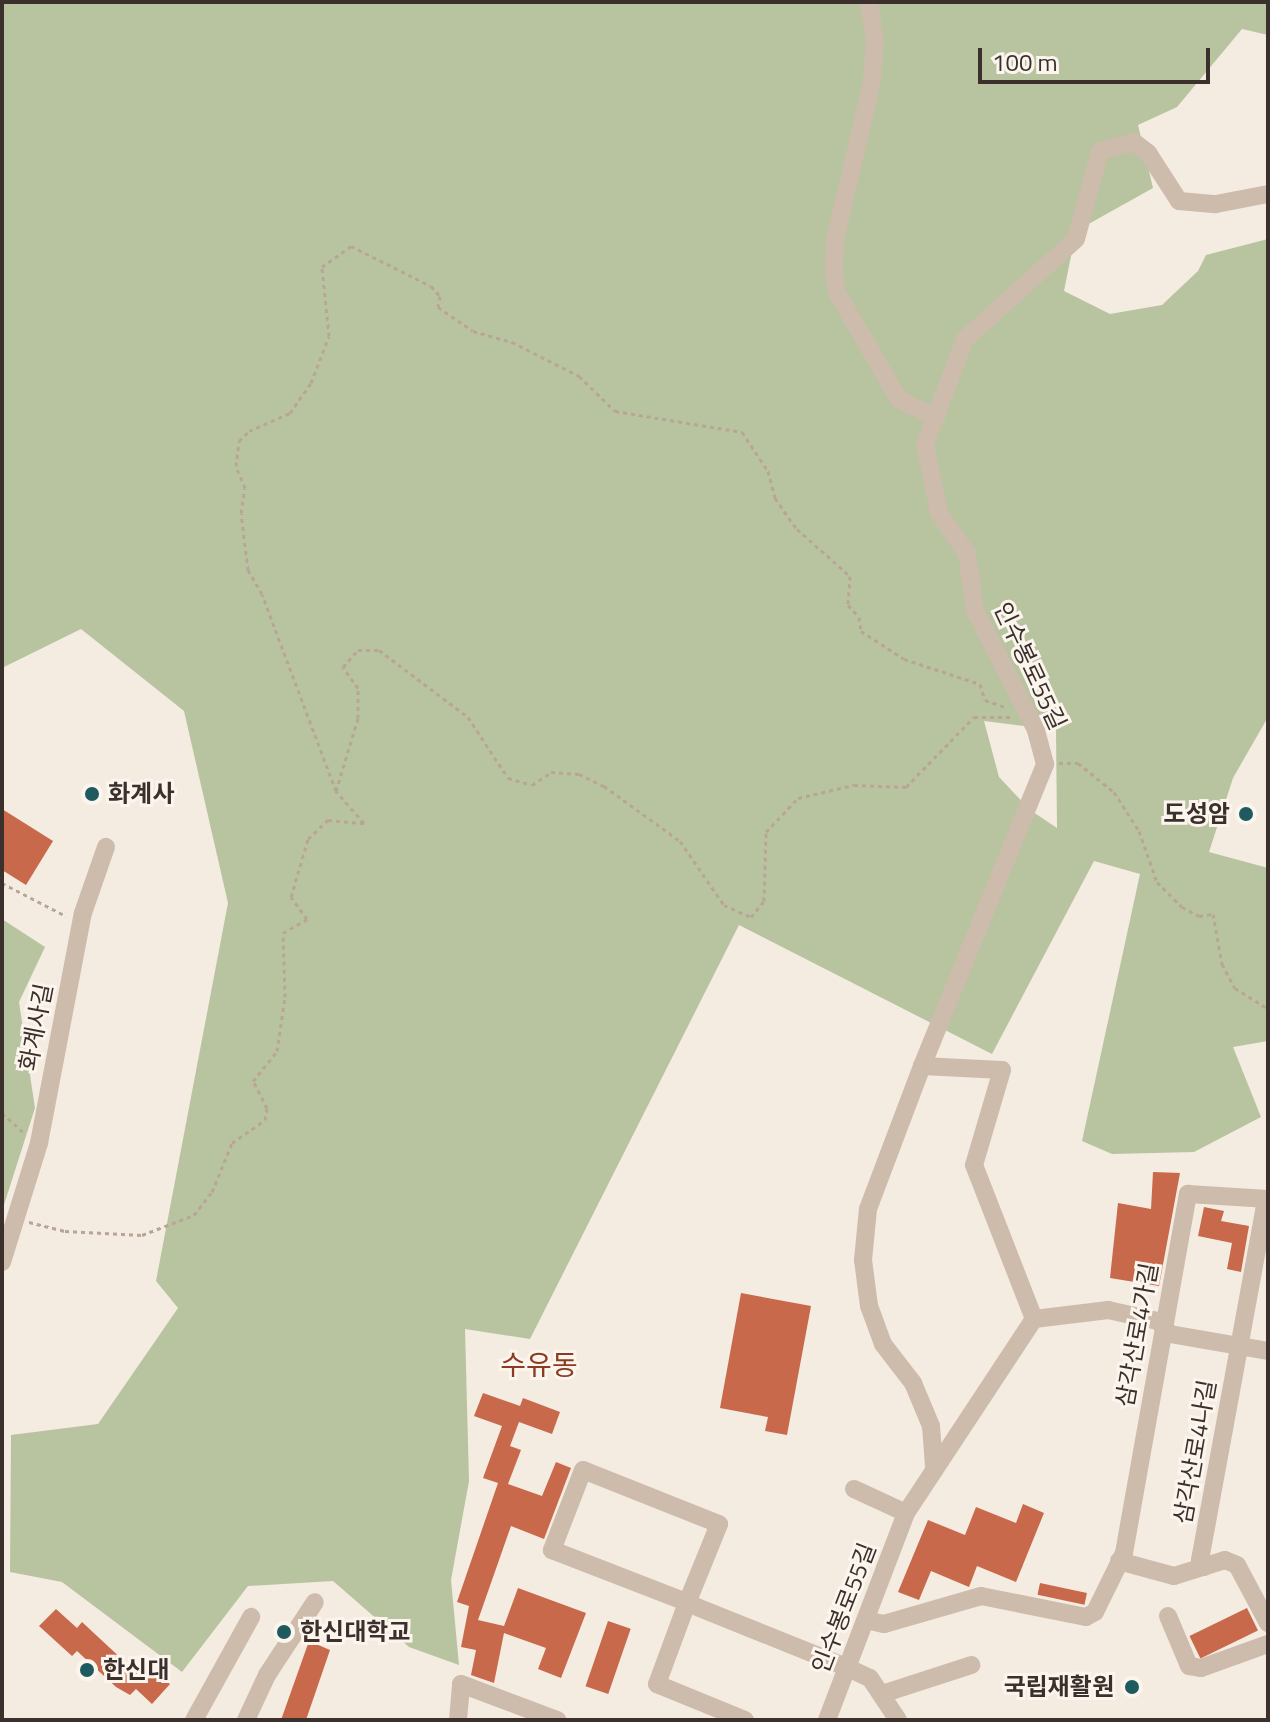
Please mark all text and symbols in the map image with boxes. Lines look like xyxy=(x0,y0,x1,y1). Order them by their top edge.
scale bar xyxy=(982,32,1214,82)
text: 100 m xyxy=(992,44,1058,80)
street label: 인수봉로55길 xyxy=(988,598,1072,734)
place label: 화계사 xyxy=(108,780,174,808)
marker: 화계사 xyxy=(83,785,101,803)
place label: 도성암 xyxy=(1164,800,1230,828)
marker: 도성암 xyxy=(1237,805,1255,823)
street label: 화계사길 xyxy=(13,981,59,1073)
street label: 삼각산로4가길 xyxy=(1110,1261,1164,1409)
district label: 수유동 xyxy=(500,1348,578,1382)
street label: 삼각산로4나길 xyxy=(1168,1378,1222,1526)
street label: 인수봉로55길 xyxy=(806,1539,882,1677)
place label: 한신대학교 xyxy=(300,1618,410,1646)
marker: 한신대학교 xyxy=(275,1623,293,1641)
place label: 한신대 xyxy=(103,1656,169,1684)
marker: 한신대 xyxy=(78,1661,96,1679)
place label: 국립재활원 xyxy=(1004,1673,1114,1701)
marker: 국립재활원 xyxy=(1121,1676,1143,1698)

